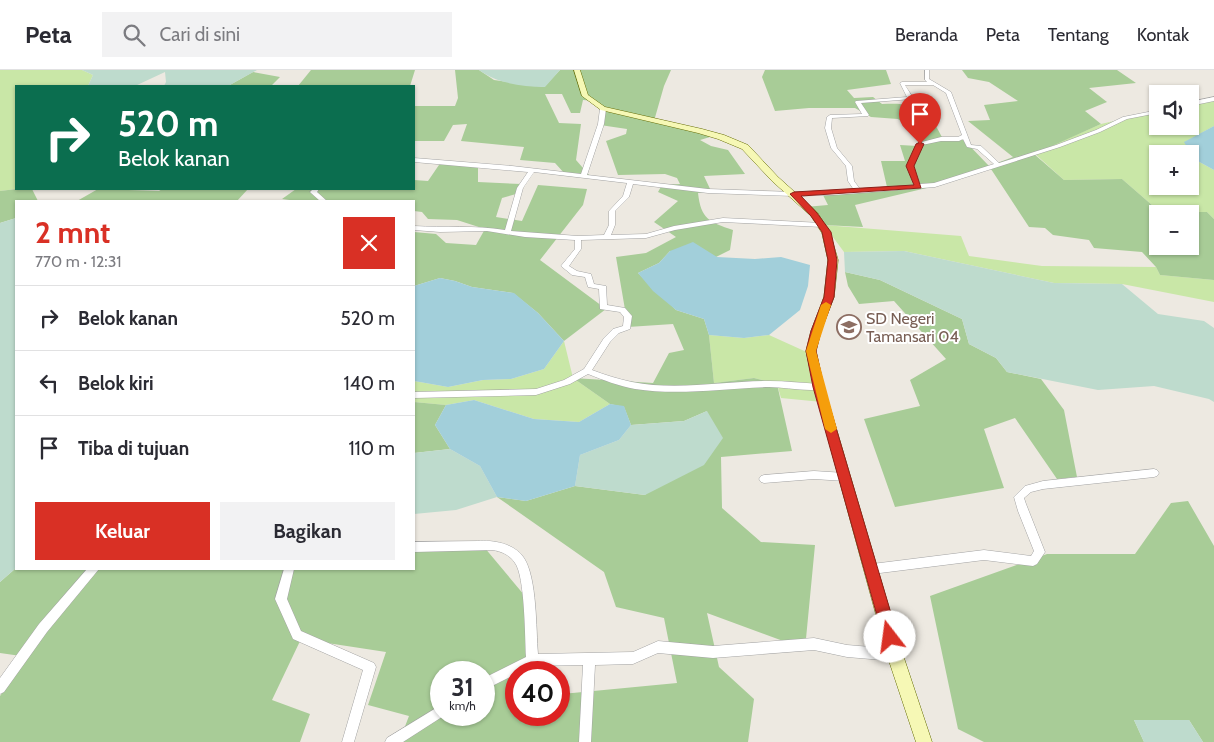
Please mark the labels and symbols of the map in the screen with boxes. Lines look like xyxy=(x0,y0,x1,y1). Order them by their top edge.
pin xyxy=(899,93,941,144)
place label: SD Negeri Tamansari 04 xyxy=(866,309,959,346)
school or university icon: SD Negeri Tamansari 04 xyxy=(836,314,862,340)
position arrow xyxy=(863,610,915,662)
speed limit sign: 40 xyxy=(505,661,570,726)

